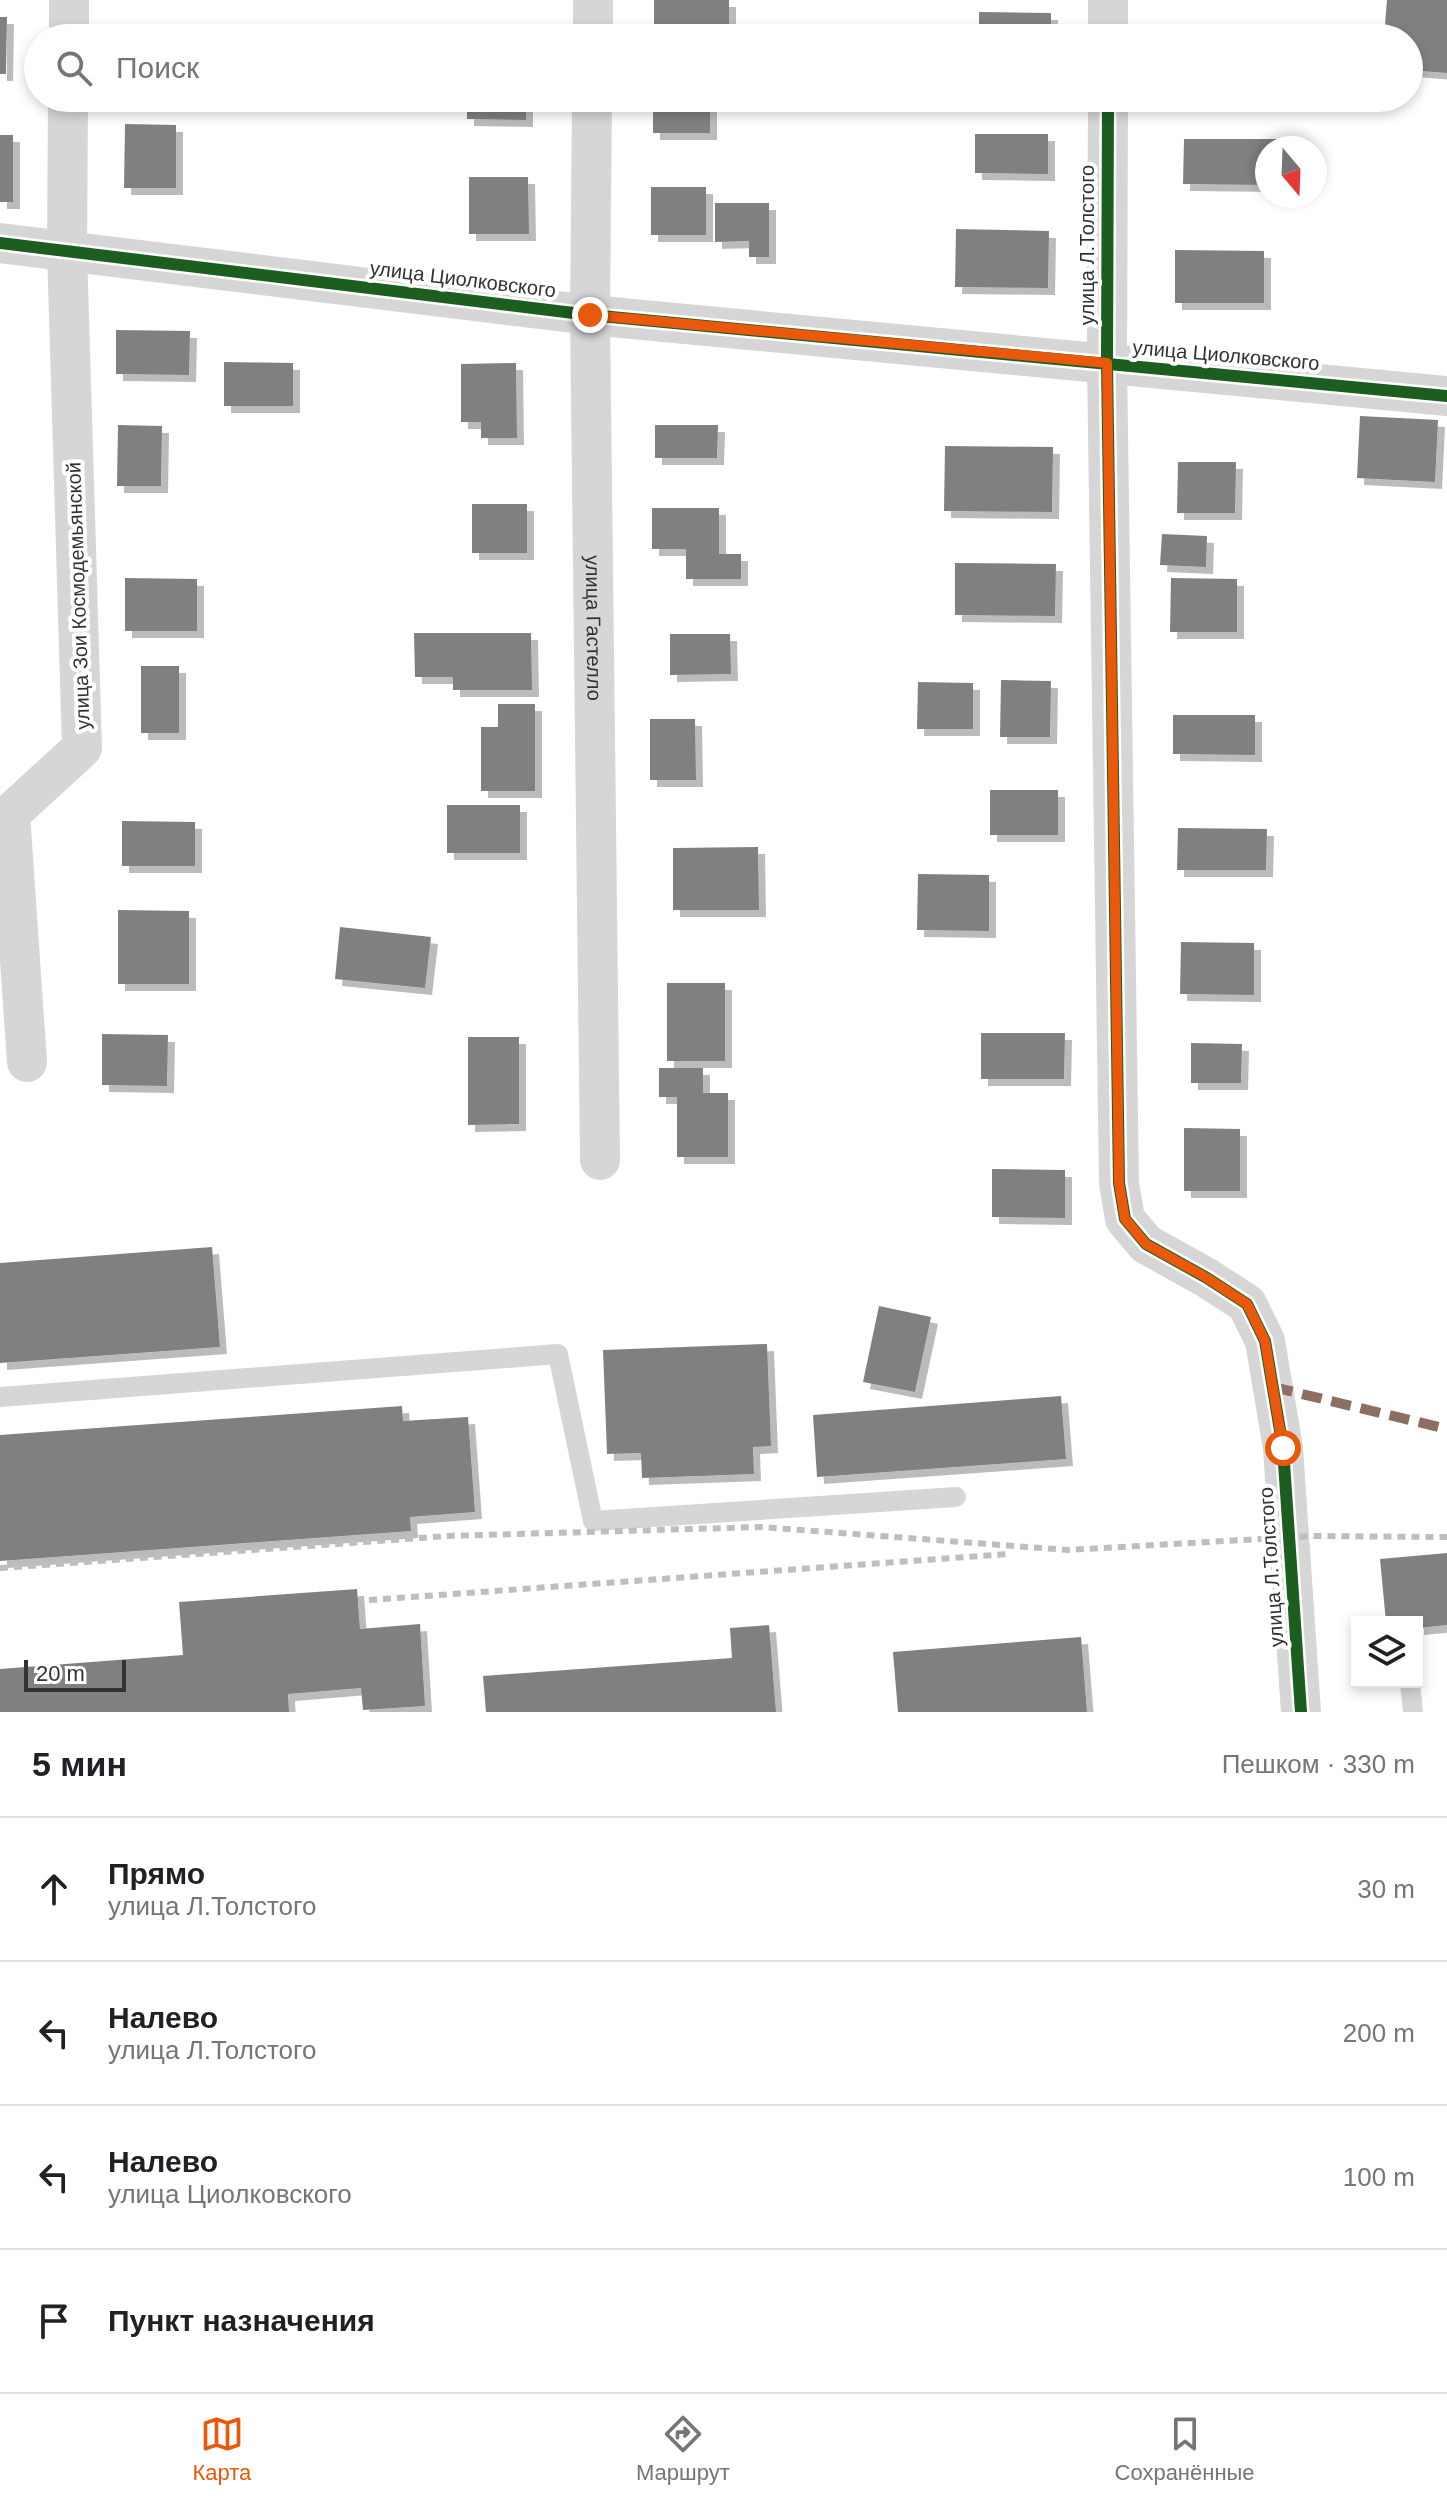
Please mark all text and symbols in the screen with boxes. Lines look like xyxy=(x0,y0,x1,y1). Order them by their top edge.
search box xyxy=(24,24,1423,112)
icon: search xyxy=(52,46,96,90)
text: Поиск xyxy=(116,51,199,84)
north arrow xyxy=(1255,136,1327,208)
street label: улица Л.Толстого xyxy=(1076,165,1098,325)
street label: улица Циолковского xyxy=(369,257,557,301)
route end xyxy=(572,297,608,333)
street label: улица Циолковского xyxy=(1132,336,1320,374)
street label: улица Зои Космодемьянской xyxy=(62,462,94,730)
street label: улица Гастелло xyxy=(582,555,606,701)
route start xyxy=(1265,1430,1301,1466)
street label: улица Л.Толстого xyxy=(1254,1486,1288,1648)
map controls xyxy=(1351,1616,1423,1688)
button: layers xyxy=(1351,1616,1423,1688)
scale bar xyxy=(24,1656,126,1692)
text: 20 m xyxy=(36,1661,85,1686)
text: 5 мин xyxy=(32,1745,127,1783)
text: Пешком · 330 m xyxy=(1222,1749,1415,1779)
text: Прямо xyxy=(108,1857,205,1890)
icon: ahead xyxy=(32,1867,76,1911)
text: 30 m xyxy=(1357,1874,1415,1904)
text: улица Л.Толстого xyxy=(108,1891,316,1921)
text: Налево xyxy=(108,2001,218,2034)
icon: left xyxy=(32,2011,76,2055)
text: 200 m xyxy=(1343,2018,1415,2048)
text: улица Л.Толстого xyxy=(108,2035,316,2065)
text: Налево xyxy=(108,2145,218,2178)
icon: left xyxy=(32,2155,76,2199)
text: 100 m xyxy=(1343,2162,1415,2192)
text: улица Циолковского xyxy=(108,2179,352,2209)
icon: arrive xyxy=(32,2299,76,2343)
text: Пункт назначения xyxy=(108,2304,375,2337)
tab: Карта xyxy=(192,2412,251,2486)
tab: Маршрут xyxy=(636,2412,730,2486)
tab: Сохранённые xyxy=(1115,2412,1255,2486)

